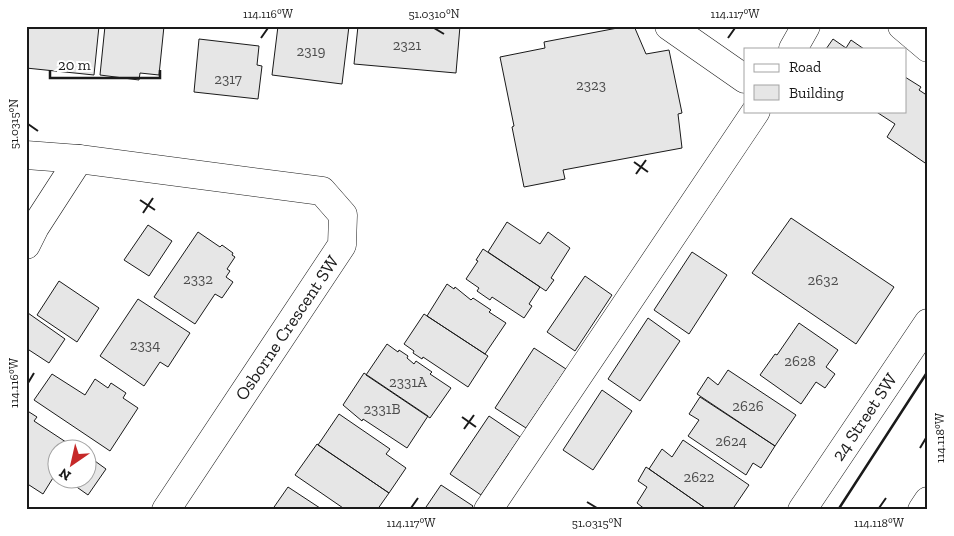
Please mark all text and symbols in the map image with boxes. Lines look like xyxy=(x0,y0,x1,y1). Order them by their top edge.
text: 114.116°W xyxy=(243,7,294,21)
text: 51.0310°N xyxy=(408,7,460,21)
text: 114.117°W xyxy=(711,7,760,21)
house number: 2321 xyxy=(393,36,422,54)
house number: 2319 xyxy=(297,42,325,60)
scale bar xyxy=(50,48,160,80)
legend xyxy=(744,48,906,112)
text: 20 m xyxy=(58,56,91,74)
text: Road xyxy=(789,58,822,76)
house number: 2317 xyxy=(214,70,242,88)
house number: 2323 xyxy=(576,76,606,94)
text: Building xyxy=(789,84,844,102)
text: 51.0315°N xyxy=(7,99,21,149)
street label: Osborne Crescent SW xyxy=(230,251,344,405)
house number: 2332 xyxy=(183,270,213,288)
house number: 2632 xyxy=(808,271,839,289)
house number: 2334 xyxy=(130,336,160,354)
house number: 2628 xyxy=(784,352,816,370)
text: 114.116°W xyxy=(7,357,21,408)
street label: 24 Street SW xyxy=(827,369,902,465)
house number: 2331A xyxy=(389,373,427,391)
house number: 2626 xyxy=(732,397,764,415)
house number: 2331B xyxy=(363,400,401,418)
text: 114.118°W xyxy=(933,412,947,463)
house number: 2624 xyxy=(715,432,747,450)
north arrow xyxy=(48,438,98,488)
text: N xyxy=(56,464,74,484)
house number: 2622 xyxy=(683,468,715,486)
text: 114.117°W xyxy=(387,516,436,530)
text: 51.0315°N xyxy=(572,516,622,530)
text: 114.118°W xyxy=(854,516,905,530)

